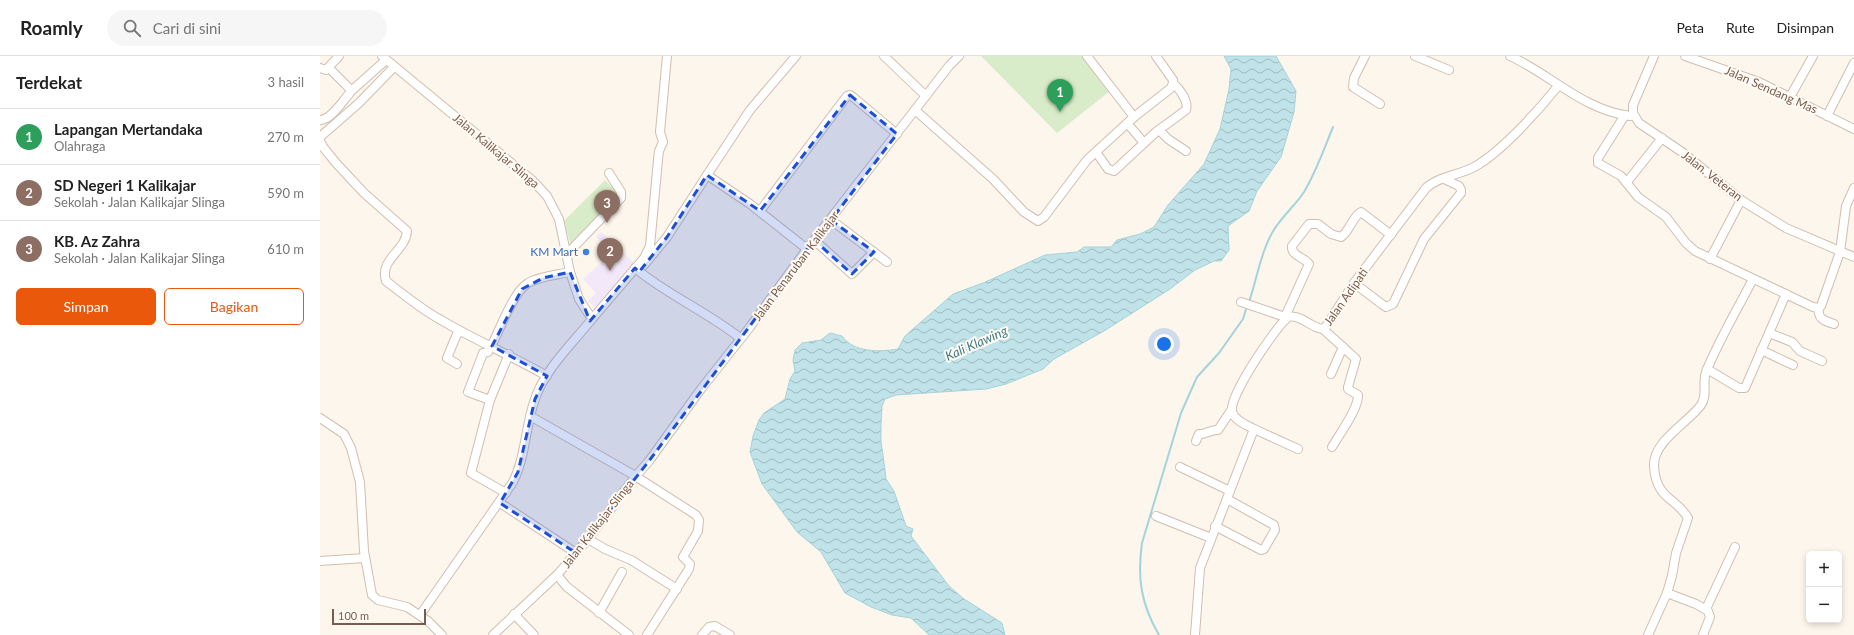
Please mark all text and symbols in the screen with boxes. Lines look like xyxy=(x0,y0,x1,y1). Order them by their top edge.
search box xyxy=(107,10,387,46)
text: Roamly xyxy=(20,16,83,39)
icon: search xyxy=(121,17,143,39)
text: Cari di sini xyxy=(153,19,221,37)
text: Peta xyxy=(1677,19,1704,36)
text: Rute xyxy=(1726,19,1755,36)
text: Disimpan xyxy=(1777,19,1834,36)
street label: Jalan Sendang Mas xyxy=(1723,62,1820,117)
text: Terdekat xyxy=(16,72,82,93)
text: 3 hasil xyxy=(268,74,304,90)
pin: 1 xyxy=(1047,79,1073,112)
street label: Jalan Kalikajar Slinga xyxy=(450,110,543,191)
text: Lapangan Mertandaka xyxy=(54,120,203,138)
text: 1 xyxy=(25,129,33,145)
text: 270 m xyxy=(267,129,304,145)
text: Olahraga xyxy=(54,138,105,154)
street label: Jalan. Veteran xyxy=(1679,147,1746,204)
text: SD Negeri 1 Kalikajar xyxy=(54,176,196,194)
text: 2 xyxy=(25,185,33,201)
text: 590 m xyxy=(267,185,304,201)
pin: 3 xyxy=(594,190,620,223)
text: Sekolah · Jalan Kalikajar Slinga xyxy=(54,194,225,210)
street label: Jalan Penaruban Kalikajar xyxy=(749,207,842,324)
text: KB. Az Zahra xyxy=(54,232,140,250)
pin: 2 xyxy=(597,238,623,271)
text: 3 xyxy=(25,241,33,257)
text: 610 m xyxy=(267,241,304,257)
place label: KM Mart xyxy=(530,244,579,259)
marker: KM Mart xyxy=(581,247,591,257)
text: Sekolah · Jalan Kalikajar Slinga xyxy=(54,250,225,266)
street label: Jalan Adipati xyxy=(1320,265,1371,328)
button: Simpan xyxy=(16,288,156,325)
button: Bagikan xyxy=(164,288,304,325)
water label: Kali Klawing xyxy=(942,322,1010,364)
your location xyxy=(1154,334,1174,354)
street label: Jalan Kalikajar Slinga xyxy=(558,476,637,571)
map controls xyxy=(1806,551,1842,623)
button: + xyxy=(1806,551,1842,587)
button: − xyxy=(1806,587,1842,623)
scale bar xyxy=(332,607,426,626)
text: 100 m xyxy=(338,609,369,622)

